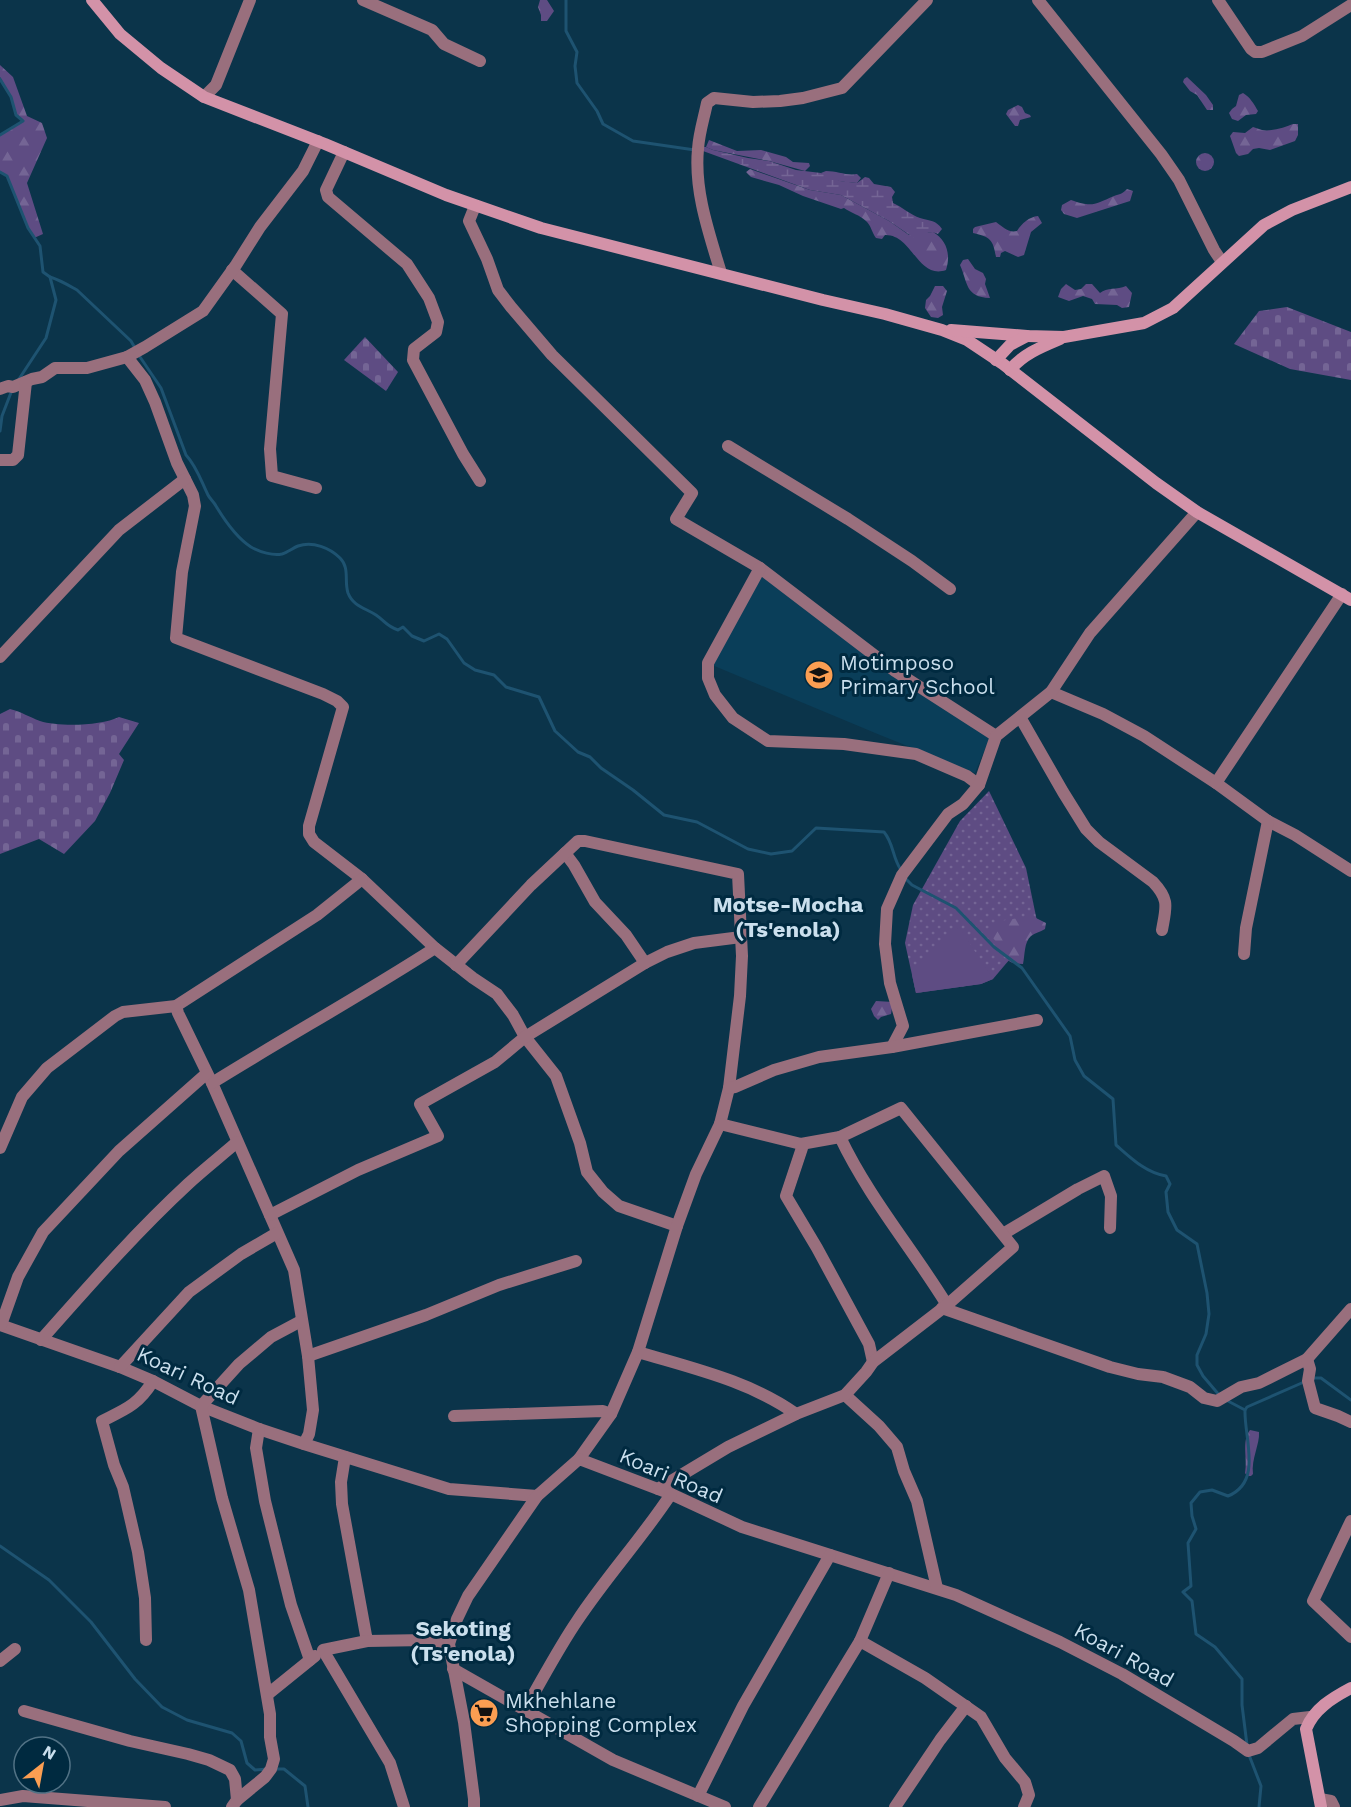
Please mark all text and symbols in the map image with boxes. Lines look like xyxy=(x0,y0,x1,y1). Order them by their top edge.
place label: Motimposo Primary School xyxy=(840,650,995,699)
school or university icon: Motimposo Primary School xyxy=(803,659,835,691)
district label: Motse-Mocha (Ts'enola) xyxy=(713,892,864,942)
street label: Koari Road xyxy=(133,1341,243,1410)
street label: Koari Road xyxy=(616,1443,727,1509)
district label: Sekoting (Ts'enola) xyxy=(410,1616,516,1666)
street label: Koari Road xyxy=(1070,1617,1178,1692)
place label: Mkhehlane Shopping Complex xyxy=(505,1688,697,1737)
supermarket icon: Mkhehlane Shopping Complex xyxy=(468,1697,500,1729)
north arrow xyxy=(12,1735,72,1795)
text: N xyxy=(39,1741,59,1764)

